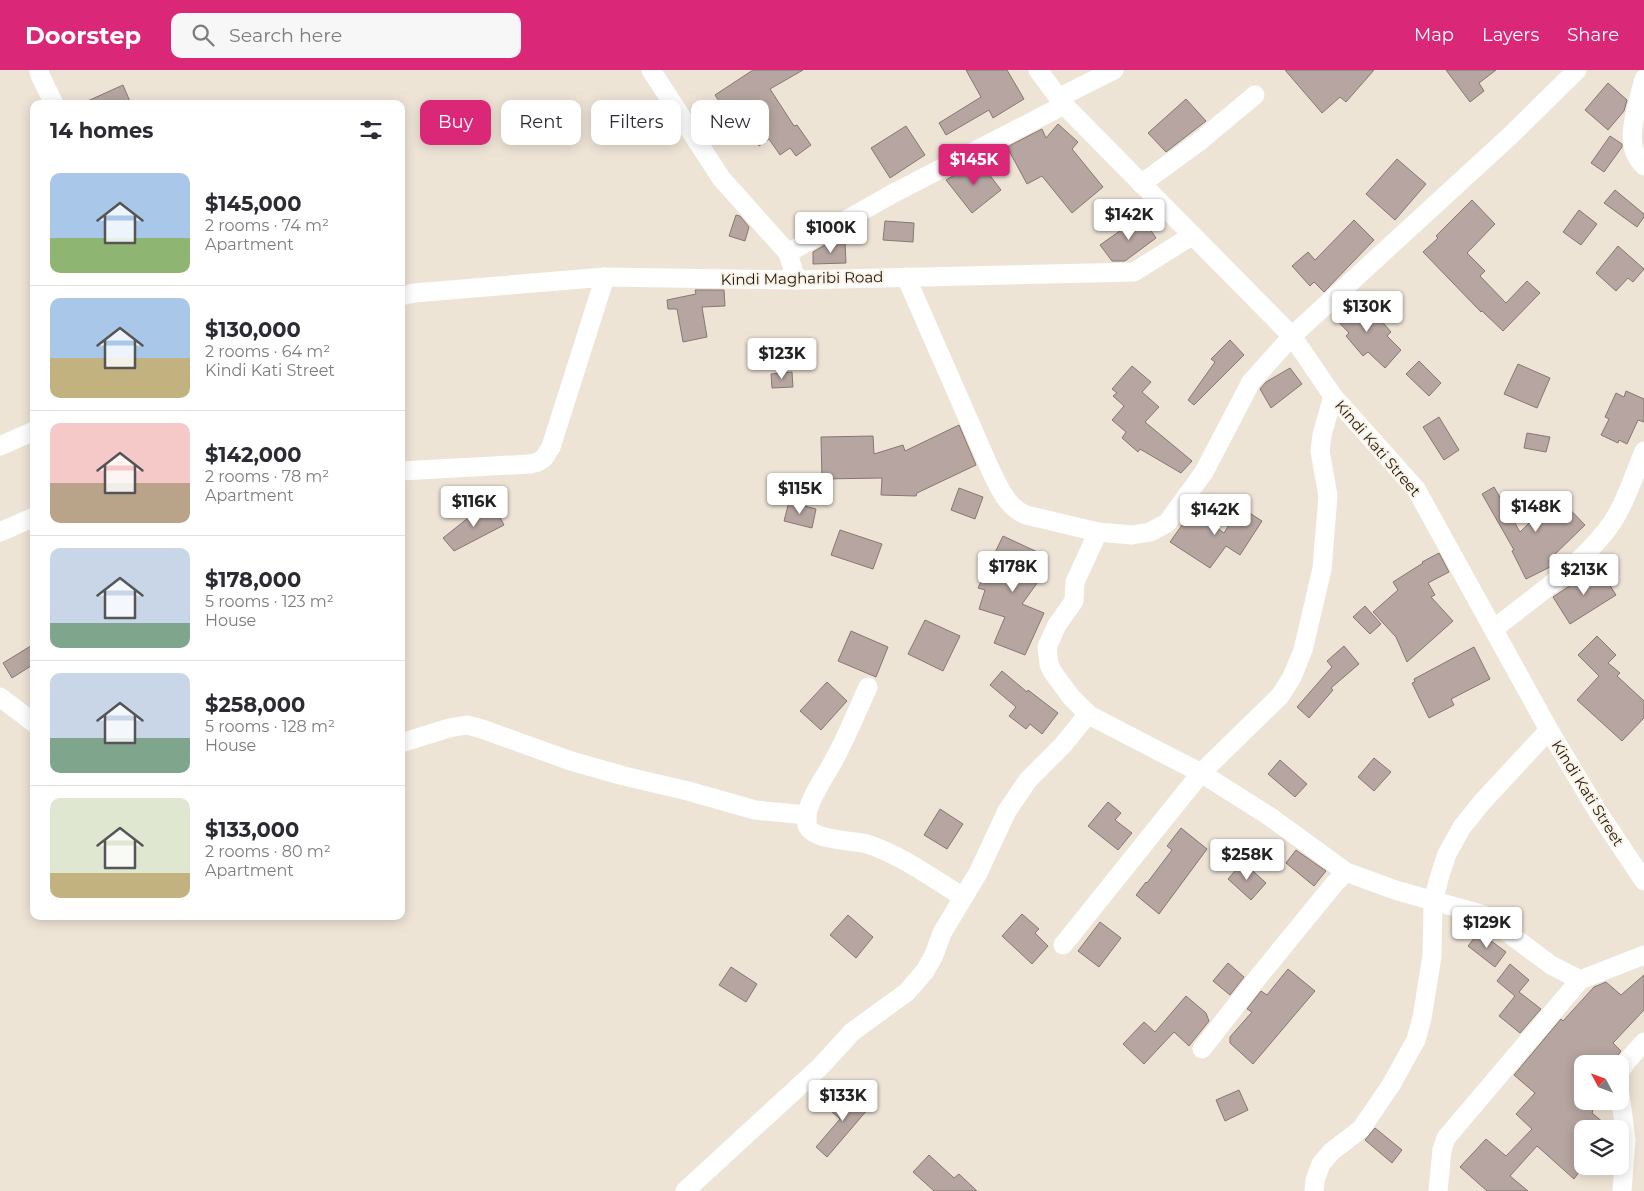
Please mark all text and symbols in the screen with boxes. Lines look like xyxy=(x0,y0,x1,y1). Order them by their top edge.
search box xyxy=(171,13,521,58)
text: Doorstep xyxy=(25,21,141,50)
icon: search xyxy=(189,21,217,49)
text: Search here xyxy=(229,24,342,47)
text: Map xyxy=(1414,24,1454,46)
text: Layers xyxy=(1482,24,1539,46)
text: Share xyxy=(1567,24,1619,46)
chip: Buy xyxy=(420,100,491,145)
chip: Rent xyxy=(501,100,581,145)
chip: Filters xyxy=(591,100,681,145)
chip: New xyxy=(691,100,769,145)
icon: filters xyxy=(357,116,385,144)
text: 14 homes xyxy=(50,118,154,143)
pin: $145K xyxy=(939,144,1009,186)
text: $145K xyxy=(950,150,998,169)
text: $145,000 xyxy=(205,191,301,216)
icon: home xyxy=(90,193,150,253)
pin: $142K xyxy=(1094,198,1164,241)
text: $142K xyxy=(1105,205,1153,224)
pin: $100K xyxy=(796,212,866,254)
text: 2 rooms · 74 m² xyxy=(205,216,329,235)
text: $100K xyxy=(806,218,856,237)
text: Apartment xyxy=(205,235,294,254)
street label: Kindi Magharibi Road xyxy=(720,267,884,289)
pin: $130K xyxy=(1332,290,1402,333)
text: $130K xyxy=(1343,297,1391,316)
text: $130,000 xyxy=(205,317,301,342)
icon: home xyxy=(90,318,150,378)
pin: $123K xyxy=(747,338,817,380)
text: 2 rooms · 64 m² xyxy=(205,342,330,361)
text: $123K xyxy=(758,344,806,363)
text: Kindi Kati Street xyxy=(205,361,335,380)
street label: Kindi Kati Street xyxy=(1331,396,1425,500)
text: $142,000 xyxy=(205,442,302,467)
icon: home xyxy=(90,443,150,503)
text: 2 rooms · 78 m² xyxy=(205,467,329,486)
pin: $115K xyxy=(765,472,835,515)
text: $115K xyxy=(778,479,822,498)
text: Apartment xyxy=(205,486,294,505)
pin: $116K xyxy=(439,486,509,528)
pin: $148K xyxy=(1501,490,1571,533)
text: $116K xyxy=(452,492,496,511)
pin: $142K xyxy=(1180,494,1250,536)
text: $148K xyxy=(1511,497,1561,516)
text: $142K xyxy=(1191,500,1239,519)
pin: $178K xyxy=(978,550,1048,593)
pin: $213K xyxy=(1549,554,1619,596)
text: $178K xyxy=(989,557,1037,576)
text: $213K xyxy=(1560,560,1608,579)
text: $178,000 xyxy=(205,567,301,592)
icon: home xyxy=(90,568,150,628)
text: 5 rooms · 123 m² xyxy=(205,592,334,611)
text: House xyxy=(205,611,256,630)
text: $258,000 xyxy=(205,692,305,717)
icon: home xyxy=(90,693,150,753)
text: 5 rooms · 128 m² xyxy=(205,717,335,736)
text: House xyxy=(205,736,256,755)
street label: Kindi Kati Street xyxy=(1548,736,1628,850)
text: $133,000 xyxy=(205,817,299,842)
icon: home xyxy=(90,818,150,878)
pin: $258K xyxy=(1212,838,1282,881)
text: 2 rooms · 80 m² xyxy=(205,842,331,861)
text: $258K xyxy=(1221,845,1273,864)
text: Apartment xyxy=(205,861,294,880)
pin: $129K xyxy=(1452,906,1522,949)
text: $129K xyxy=(1463,913,1511,932)
north arrow xyxy=(1574,1055,1629,1110)
map controls xyxy=(1574,1055,1629,1175)
pin: $133K xyxy=(808,1080,878,1122)
text: $133K xyxy=(819,1086,867,1105)
button: layers xyxy=(1574,1120,1629,1175)

